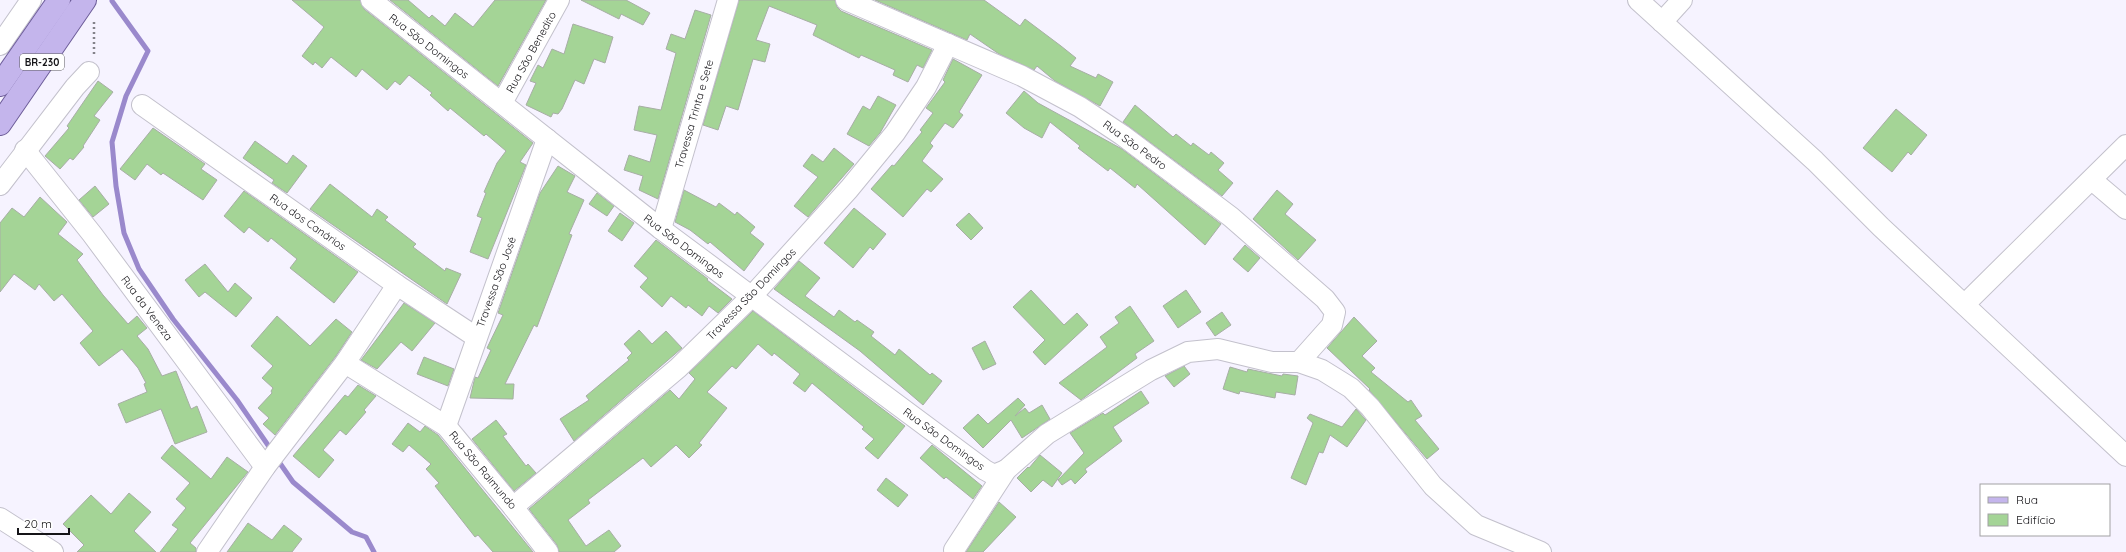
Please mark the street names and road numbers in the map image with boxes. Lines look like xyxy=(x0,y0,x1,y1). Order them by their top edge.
street label: Rua São Benedito xyxy=(503,9,559,95)
street label: Rua São Domingos xyxy=(386,10,472,82)
road number: BR-230 xyxy=(20,54,64,70)
street label: Travessa Trinta e Sete xyxy=(672,58,716,170)
street label: Rua São Pedro xyxy=(1100,117,1170,173)
street label: Rua dos Canários xyxy=(267,190,349,254)
street label: Rua São Domingos xyxy=(641,211,727,281)
street label: Travessa São José xyxy=(473,235,519,329)
street label: Travessa São Domingos xyxy=(703,245,799,343)
street label: Rua da Veneza xyxy=(118,273,176,343)
street label: Rua São Domingos xyxy=(900,405,988,473)
street label: Rua São Raimundo xyxy=(446,428,520,512)

